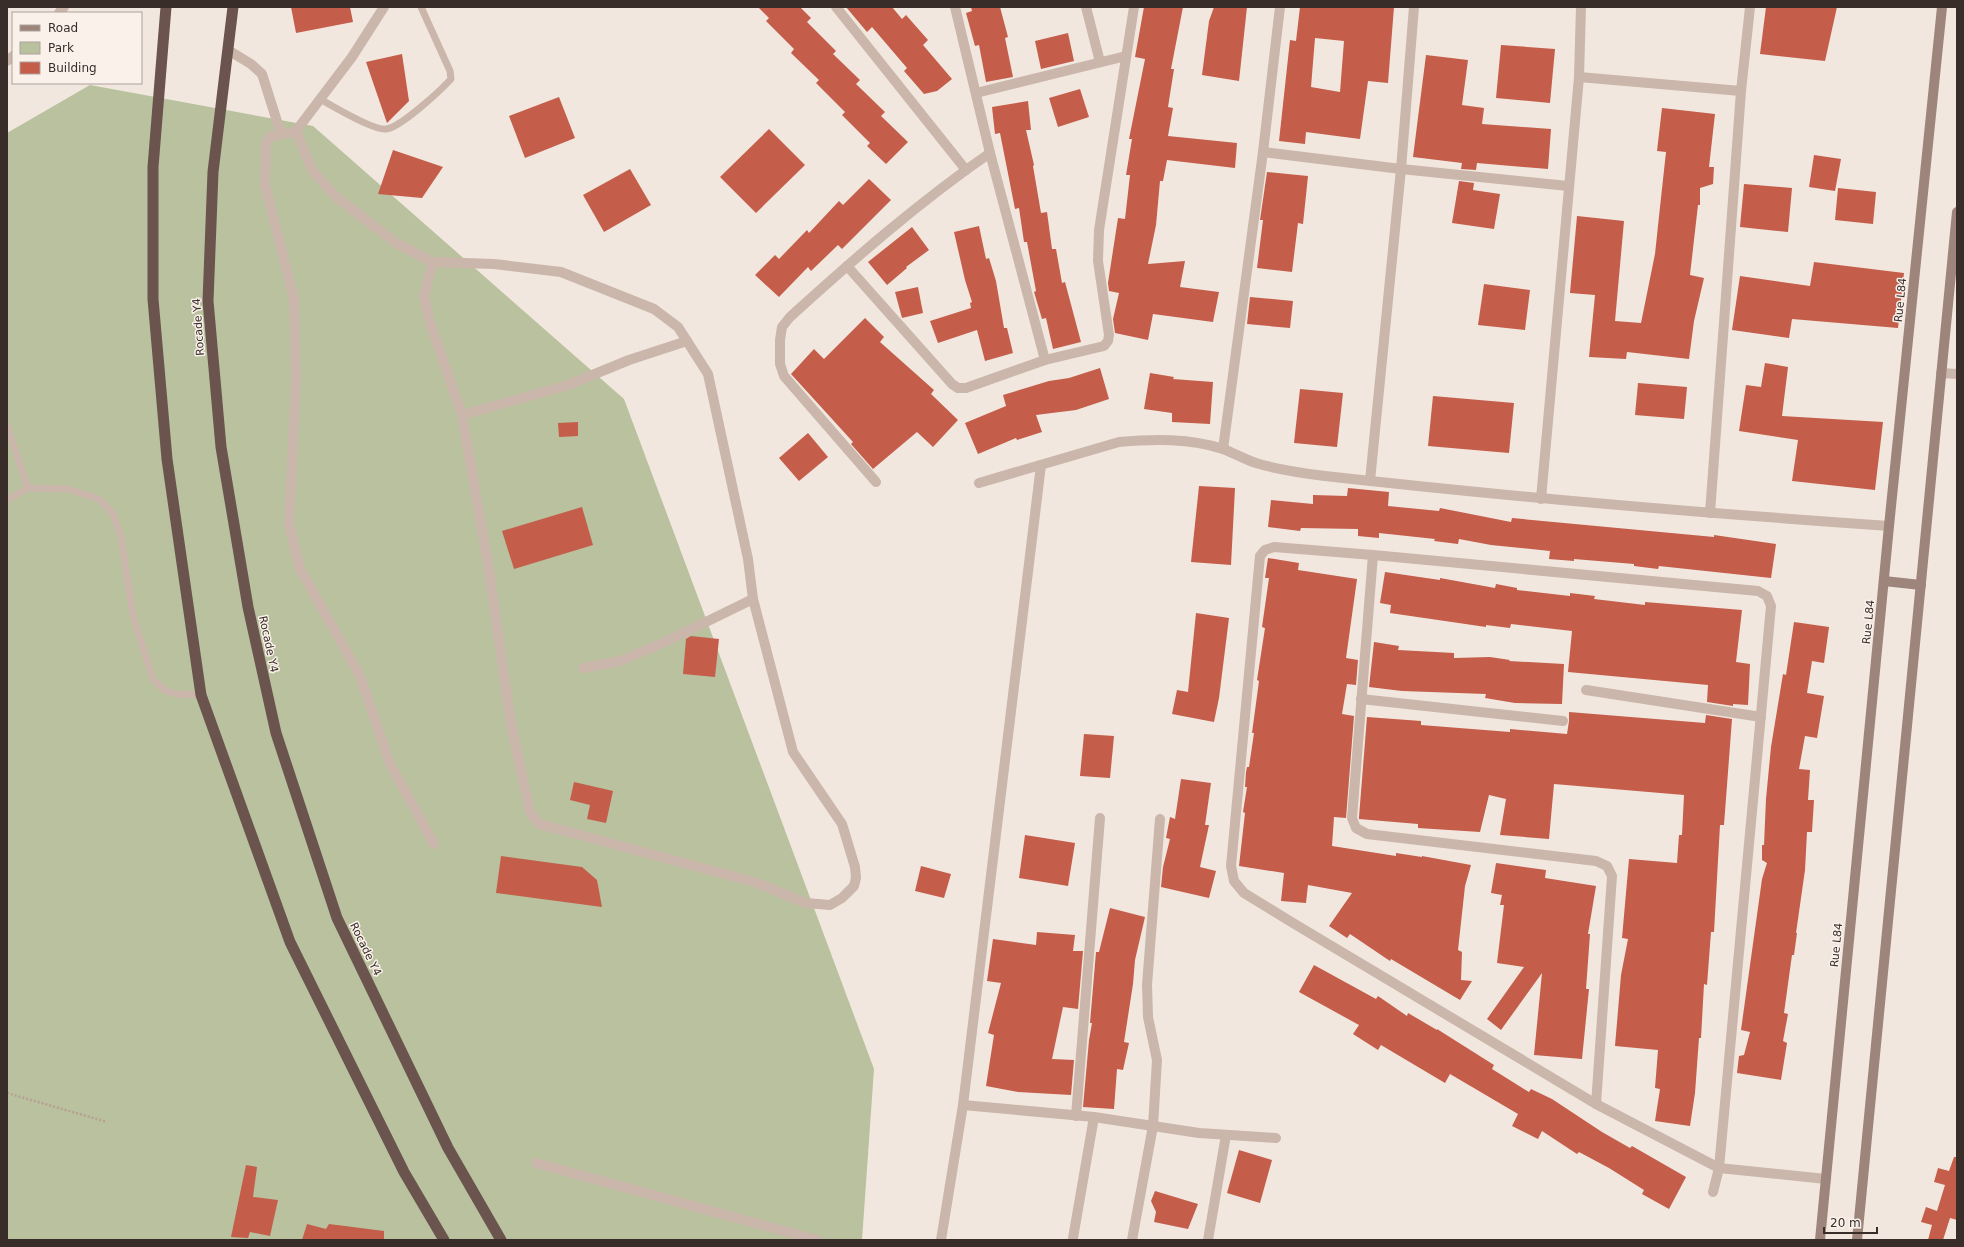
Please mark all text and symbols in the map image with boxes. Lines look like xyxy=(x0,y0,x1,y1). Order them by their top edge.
legend xyxy=(12,12,142,84)
text: Road xyxy=(48,21,78,35)
text: Park xyxy=(48,41,74,55)
text: Building xyxy=(48,61,97,75)
street label: Rue L84 xyxy=(1892,277,1909,323)
street label: Rocade Y4 xyxy=(190,298,207,356)
street label: Rue L84 xyxy=(1860,599,1877,645)
street label: Rocade Y4 xyxy=(256,615,281,674)
street label: Rocade Y4 xyxy=(347,920,384,978)
street label: Rue L84 xyxy=(1828,922,1845,968)
scale bar xyxy=(1824,1209,1877,1235)
text: 20 m xyxy=(1830,1216,1861,1230)

